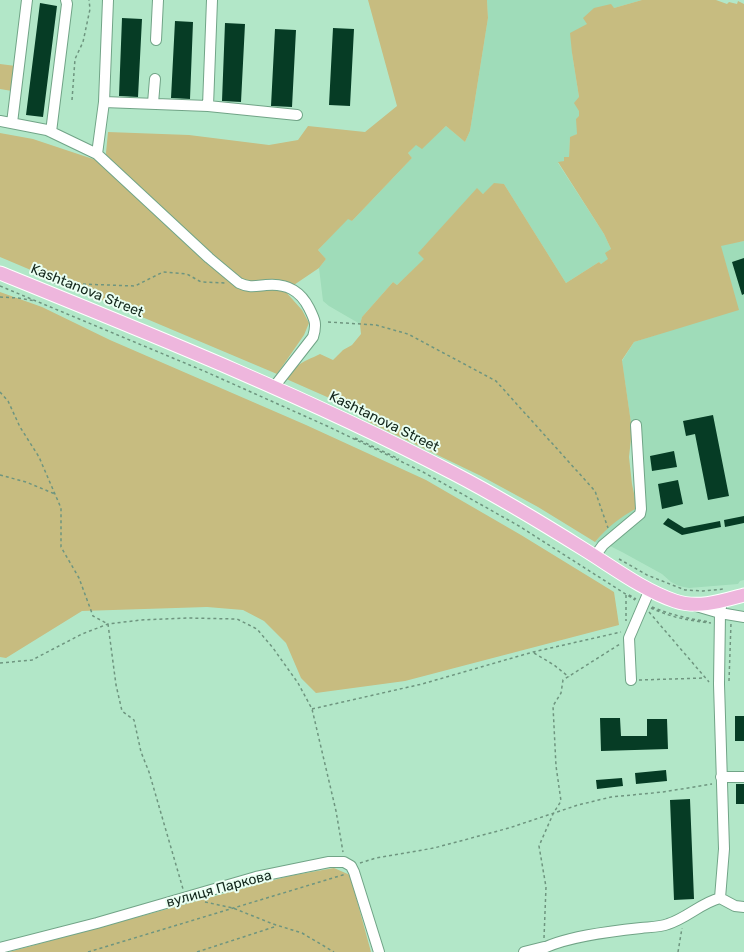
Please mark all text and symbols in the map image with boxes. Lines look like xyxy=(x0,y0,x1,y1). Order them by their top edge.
street label: Kashtanova Street xyxy=(28,261,146,321)
street label: Kashtanova Street xyxy=(326,388,442,456)
street label: вулиця Паркова xyxy=(165,867,273,911)

